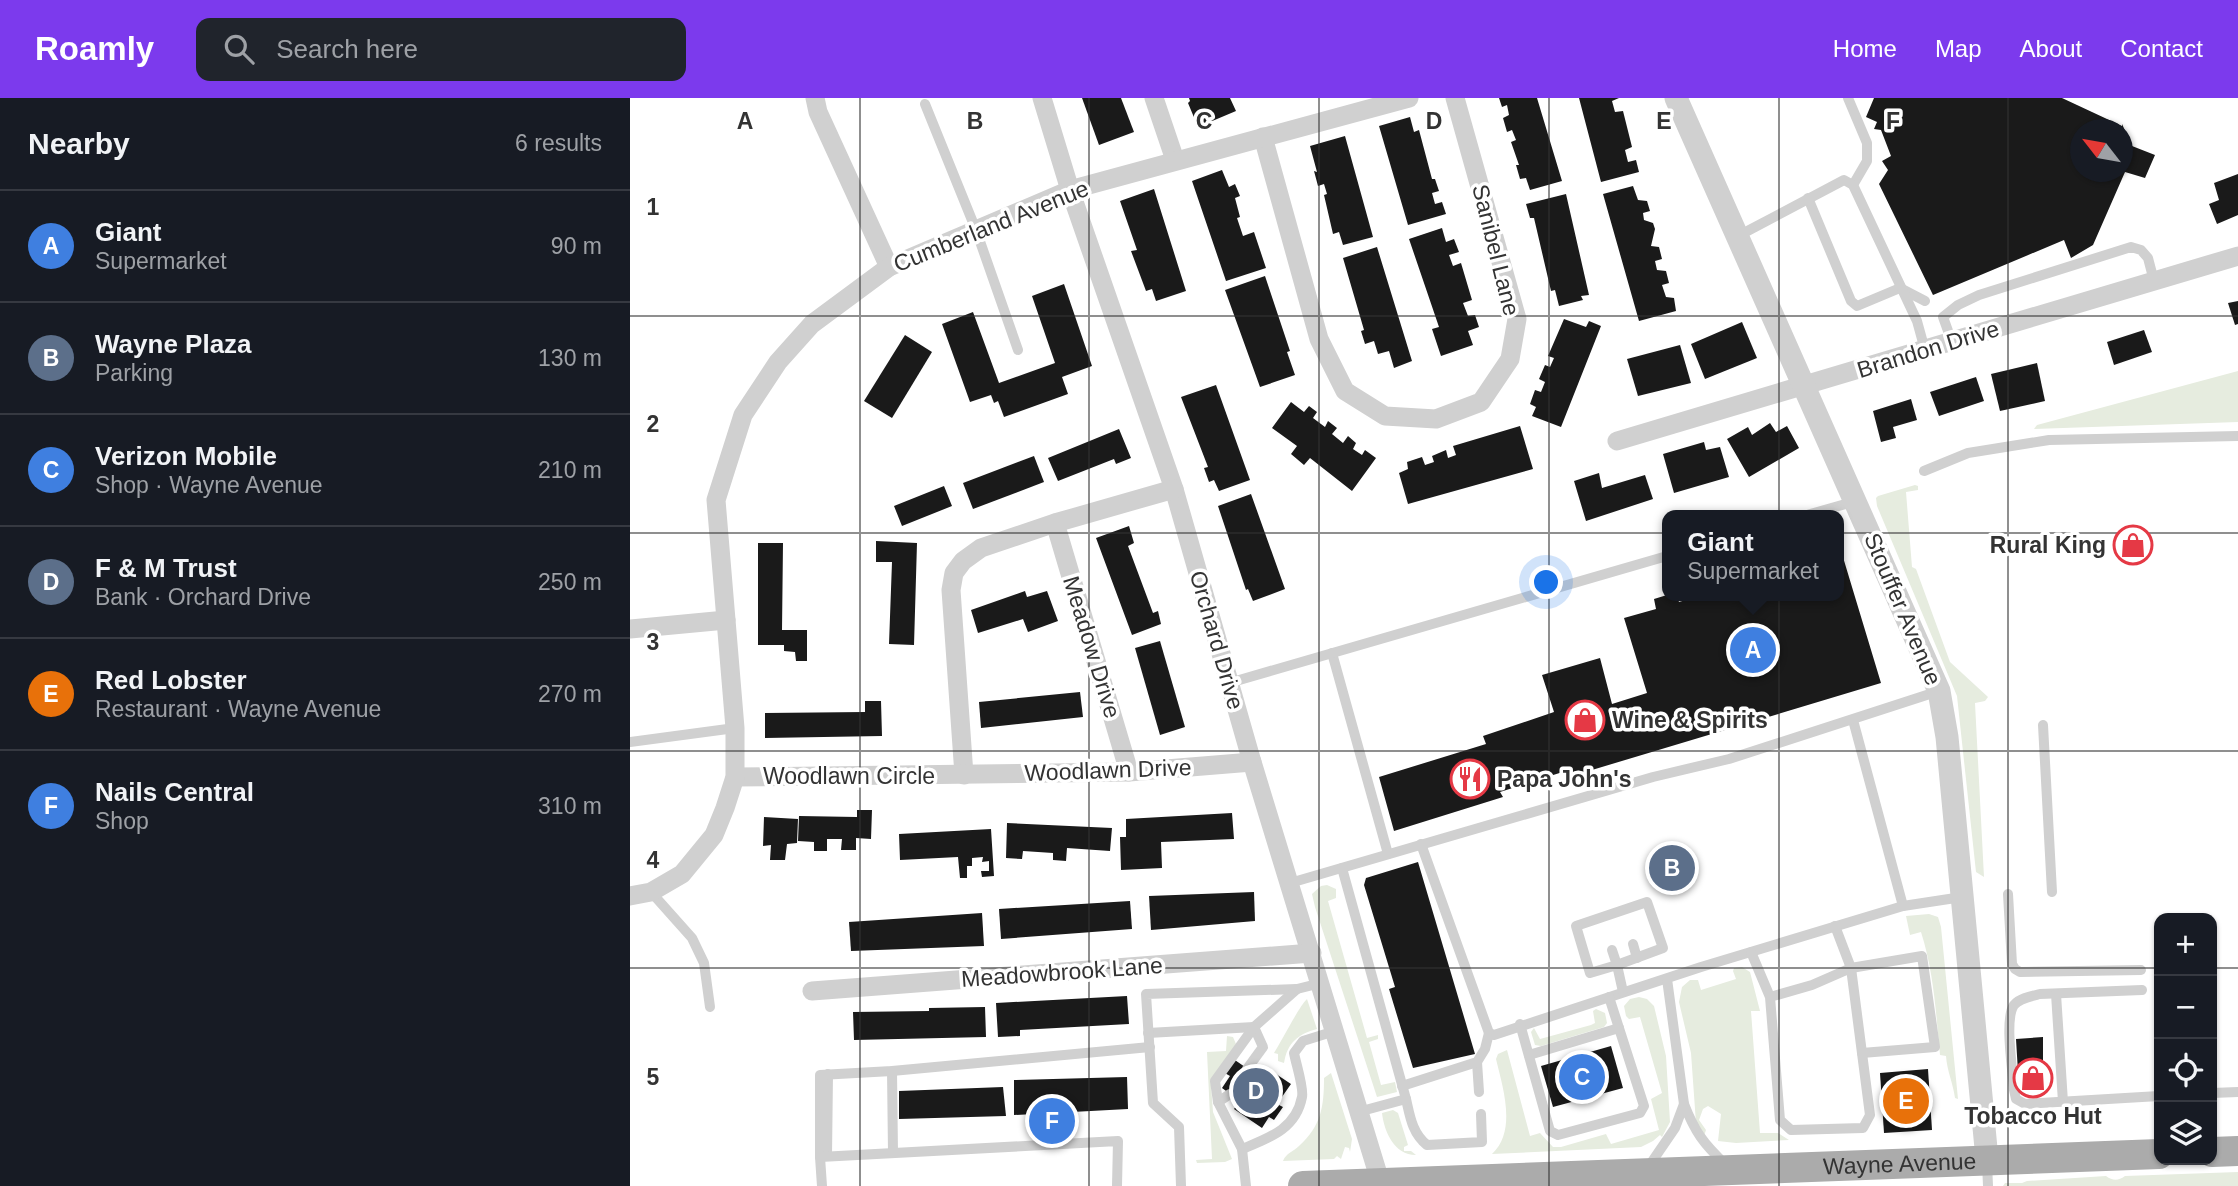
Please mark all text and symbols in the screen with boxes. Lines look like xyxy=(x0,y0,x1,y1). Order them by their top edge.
search box xyxy=(196,18,686,81)
text: Roamly xyxy=(35,30,154,67)
icon: search xyxy=(220,30,258,68)
text: Search here xyxy=(276,34,418,64)
text: Home xyxy=(1833,35,1897,62)
text: Map xyxy=(1935,35,1982,62)
text: About xyxy=(2020,35,2082,62)
text: Contact xyxy=(2120,35,2203,62)
text: A xyxy=(737,108,753,134)
text: B xyxy=(967,108,983,134)
text: C xyxy=(1196,108,1212,134)
text: D xyxy=(1426,108,1442,134)
text: E xyxy=(1656,108,1672,134)
text: F xyxy=(1886,108,1900,134)
north arrow xyxy=(2070,119,2133,182)
text: Nearby xyxy=(28,127,130,160)
text: 6 results xyxy=(515,130,602,156)
street label: Cumberland Avenue xyxy=(890,175,1092,277)
street label: Sanibel Lane xyxy=(1467,182,1525,318)
text: 1 xyxy=(647,194,660,220)
text: Giant xyxy=(95,217,161,247)
text: A xyxy=(43,233,59,259)
text: 90 m xyxy=(551,233,602,259)
text: Supermarket xyxy=(95,248,227,274)
street label: Brandon Drive xyxy=(1854,315,2002,383)
text: Wayne Plaza xyxy=(95,329,252,359)
text: B xyxy=(43,345,59,371)
text: 130 m xyxy=(538,345,602,371)
text: Parking xyxy=(95,360,173,386)
text: 2 xyxy=(647,411,659,437)
text: Verizon Mobile xyxy=(95,441,277,471)
text: C xyxy=(43,457,59,483)
text: 210 m xyxy=(538,457,602,483)
text: Shop · Wayne Avenue xyxy=(95,472,323,498)
popup xyxy=(1662,510,1844,601)
shop icon: Rural King xyxy=(2112,524,2154,566)
text: Giant xyxy=(1687,527,1754,557)
street label: Stouffer Avenue xyxy=(1859,529,1947,689)
place label: Rural King xyxy=(1990,532,2106,558)
text: F & M Trust xyxy=(95,553,237,583)
text: Supermarket xyxy=(1687,558,1819,584)
your location xyxy=(1529,565,1563,599)
street label: Orchard Drive xyxy=(1185,568,1249,712)
text: D xyxy=(43,569,59,595)
text: 250 m xyxy=(538,569,602,595)
street label: Meadow Drive xyxy=(1058,573,1126,721)
text: Bank · Orchard Drive xyxy=(95,584,311,610)
pin: A xyxy=(1730,624,1776,676)
text: 3 xyxy=(647,629,659,655)
text: Red Lobster xyxy=(95,665,247,695)
text: E xyxy=(43,681,59,707)
text: 270 m xyxy=(538,681,602,707)
text: Restaurant · Wayne Avenue xyxy=(95,696,381,722)
shop icon: Wine & Spirits xyxy=(1564,699,1606,741)
place label: Wine & Spirits xyxy=(1612,707,1768,733)
street label: Woodlawn Drive xyxy=(1024,754,1192,786)
restaurant icon: Papa John's xyxy=(1449,758,1491,800)
street label: Woodlawn Circle xyxy=(763,763,935,789)
place label: Papa John's xyxy=(1497,766,1632,792)
text: Nails Central xyxy=(95,777,254,807)
text: F xyxy=(44,793,58,819)
text: 310 m xyxy=(538,793,602,819)
text: Shop xyxy=(95,808,149,834)
pin: B xyxy=(1649,842,1695,894)
text: 4 xyxy=(647,847,660,873)
map controls xyxy=(2154,913,2217,1165)
button: + xyxy=(2154,913,2217,976)
street label: Meadowbrook Lane xyxy=(960,952,1164,992)
button: − xyxy=(2154,976,2217,1039)
button: locate xyxy=(2154,1039,2217,1102)
pin: C xyxy=(1559,1051,1605,1103)
shop icon: Tobacco Hut xyxy=(2012,1057,2054,1099)
text: 5 xyxy=(647,1064,660,1090)
pin: D xyxy=(1233,1065,1279,1117)
pin: E xyxy=(1883,1075,1929,1127)
pin: F xyxy=(1029,1095,1075,1147)
button: layers xyxy=(2154,1102,2217,1165)
place label: Tobacco Hut xyxy=(1964,1103,2102,1129)
street label: Wayne Avenue xyxy=(1822,1148,1977,1180)

